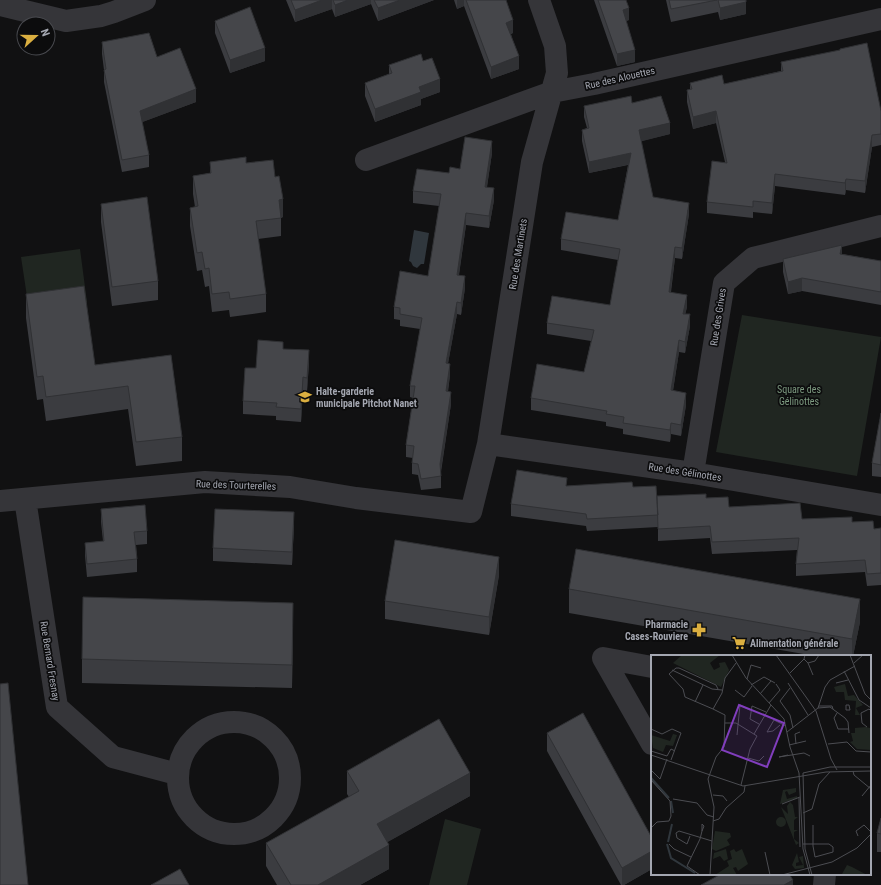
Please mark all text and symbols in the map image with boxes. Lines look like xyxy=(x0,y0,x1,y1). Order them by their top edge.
north arrow xyxy=(16,16,56,56)
text: N xyxy=(38,27,52,38)
street label: Rue des Alouettes xyxy=(584,65,656,91)
street label: Rue des Martinets xyxy=(507,217,529,290)
street label: Rue des Grives xyxy=(708,287,728,347)
park label: Square des Gélinottes xyxy=(777,384,821,407)
place label: Halte-garderie municipale Pitchot Nanet xyxy=(316,386,417,409)
school or university icon: Halte-garderie municipale Pitchot Nanet xyxy=(297,389,313,405)
street label: Rue des Gélinottes xyxy=(648,461,723,483)
street label: Rue des Tourterelles xyxy=(196,478,277,492)
place label: Pharmacie Cases-Rouviere xyxy=(625,619,688,642)
street label: Rue Bernard Fresnay xyxy=(38,620,62,702)
pharmacy icon: Pharmacie Cases-Rouviere xyxy=(691,622,707,638)
supermarket icon: Alimentation générale xyxy=(731,635,747,651)
place label: Alimentation générale xyxy=(750,638,839,649)
inset map xyxy=(651,655,871,875)

